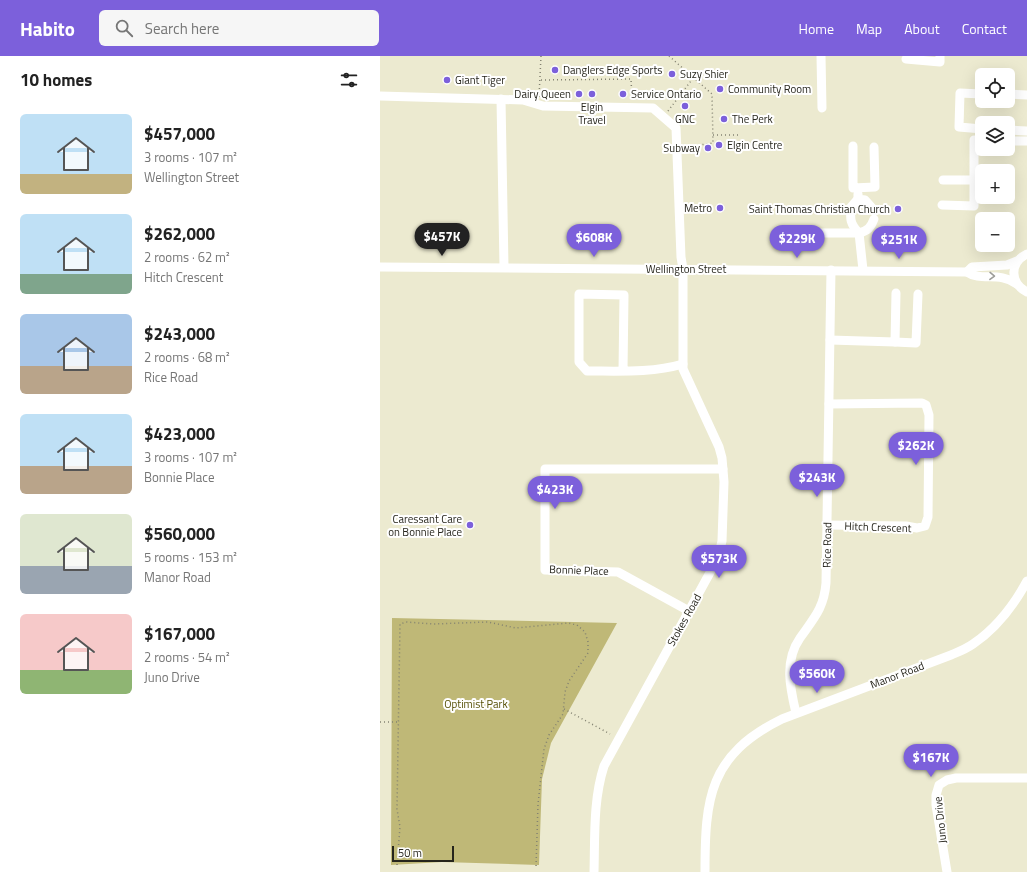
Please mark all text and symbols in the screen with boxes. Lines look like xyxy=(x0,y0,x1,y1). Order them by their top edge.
search box xyxy=(99,10,379,46)
text: Habito xyxy=(20,14,75,43)
icon: search xyxy=(113,17,135,39)
text: Search here xyxy=(145,17,219,40)
text: Home xyxy=(799,18,834,39)
text: Map xyxy=(856,18,882,39)
text: About xyxy=(904,18,940,39)
text: Contact xyxy=(962,18,1007,39)
place label: Danglers Edge Sports xyxy=(563,62,662,78)
marker: Danglers Edge Sports xyxy=(550,65,560,75)
place label: Suzy Shier xyxy=(680,66,728,82)
text: 10 homes xyxy=(20,67,92,93)
map controls xyxy=(975,68,1015,252)
button: locate xyxy=(975,68,1015,108)
icon: filters xyxy=(338,69,360,91)
marker: Suzy Shier xyxy=(667,69,677,79)
place label: Giant Tiger xyxy=(455,72,505,88)
marker: Giant Tiger xyxy=(442,75,452,85)
place label: Community Room xyxy=(728,81,811,97)
marker: Community Room xyxy=(715,84,725,94)
place label: Dairy Queen xyxy=(514,86,571,102)
place label: Service Ontario xyxy=(631,86,701,102)
marker: Dairy Queen xyxy=(574,89,584,99)
marker: Elgin Travel xyxy=(587,89,597,99)
marker: Service Ontario xyxy=(618,89,628,99)
place label: Elgin Travel xyxy=(578,99,606,128)
marker: GNC xyxy=(680,101,690,111)
place label: GNC xyxy=(675,111,695,127)
place label: The Perk xyxy=(732,111,774,127)
marker: The Perk xyxy=(719,114,729,124)
button: layers xyxy=(975,116,1015,156)
text: $457,000 xyxy=(144,121,215,147)
icon: home xyxy=(52,130,100,178)
place label: Elgin Centre xyxy=(727,137,783,153)
place label: Subway xyxy=(663,140,701,156)
marker: Elgin Centre xyxy=(714,140,724,150)
marker: Subway xyxy=(703,143,713,153)
text: 3 rooms · 107 m² xyxy=(144,147,237,167)
button: + xyxy=(975,164,1015,204)
text: Wellington Street xyxy=(144,167,239,187)
place label: Metro xyxy=(684,200,712,216)
place label: Saint Thomas Christian Church xyxy=(749,201,890,217)
marker: Metro xyxy=(715,203,725,213)
marker: Saint Thomas Christian Church xyxy=(893,204,903,214)
button: − xyxy=(975,212,1015,252)
text: $262,000 xyxy=(144,221,215,247)
pin: $457K xyxy=(414,223,470,257)
pin: $608K xyxy=(566,224,622,258)
pin: $229K xyxy=(769,225,825,259)
text: $457K xyxy=(424,226,460,246)
pin: $251K xyxy=(871,226,927,260)
text: $608K xyxy=(576,227,612,247)
text: $229K xyxy=(779,228,815,248)
text: $251K xyxy=(881,229,917,249)
icon: home xyxy=(52,230,100,278)
text: 2 rooms · 62 m² xyxy=(144,247,230,267)
street label: Wellington Street xyxy=(646,261,726,277)
text: Hitch Crescent xyxy=(144,267,223,287)
one-way arrow xyxy=(989,272,995,280)
text: $243,000 xyxy=(144,321,215,347)
icon: home xyxy=(52,330,100,378)
text: 2 rooms · 68 m² xyxy=(144,347,230,367)
text: Rice Road xyxy=(144,367,198,387)
text: $423,000 xyxy=(144,421,215,447)
icon: home xyxy=(52,430,100,478)
pin: $262K xyxy=(888,432,944,466)
text: $262K xyxy=(898,435,934,455)
text: 3 rooms · 107 m² xyxy=(144,447,237,467)
pin: $243K xyxy=(789,464,845,498)
text: Bonnie Place xyxy=(144,467,215,487)
text: $243K xyxy=(799,467,835,487)
pin: $423K xyxy=(527,476,583,510)
text: $423K xyxy=(537,479,573,499)
place label: Caressant Care on Bonnie Place xyxy=(388,511,462,540)
street label: Hitch Crescent xyxy=(844,518,912,536)
marker: Caressant Care on Bonnie Place xyxy=(465,520,475,530)
text: $560,000 xyxy=(144,521,215,547)
street label: Rice Road xyxy=(819,522,835,568)
icon: home xyxy=(52,530,100,578)
pin: $573K xyxy=(691,545,747,579)
text: 5 rooms · 153 m² xyxy=(144,547,237,567)
text: $573K xyxy=(701,548,737,568)
street label: Bonnie Place xyxy=(549,561,610,579)
text: Manor Road xyxy=(144,567,211,587)
street label: Stokes Road xyxy=(663,591,705,649)
text: $167,000 xyxy=(144,621,215,647)
icon: home xyxy=(52,630,100,678)
text: 2 rooms · 54 m² xyxy=(144,647,230,667)
street label: Manor Road xyxy=(868,657,926,693)
pin: $560K xyxy=(789,660,845,694)
text: $560K xyxy=(799,663,835,683)
text: Juno Drive xyxy=(144,667,200,687)
park label: Optimist Park xyxy=(444,696,508,712)
pin: $167K xyxy=(903,744,959,778)
text: $167K xyxy=(913,747,949,767)
street label: Juno Drive xyxy=(930,795,950,844)
scale bar xyxy=(392,844,454,863)
text: 50 m xyxy=(398,845,422,861)

